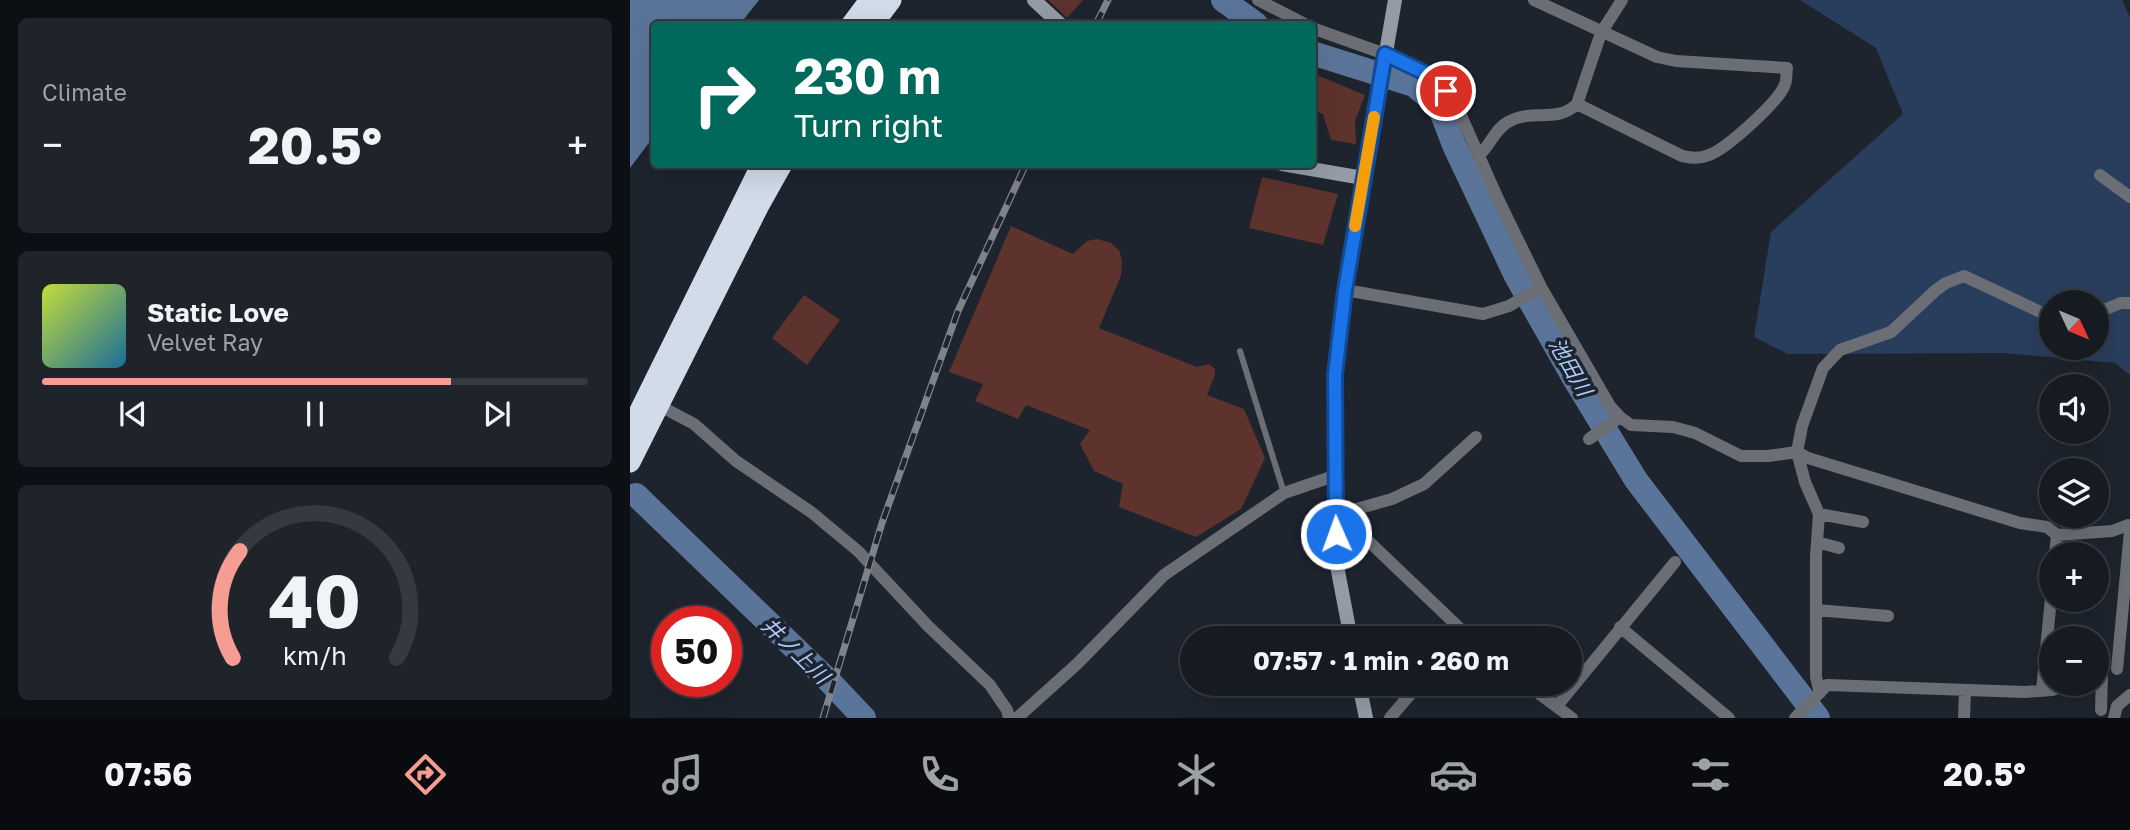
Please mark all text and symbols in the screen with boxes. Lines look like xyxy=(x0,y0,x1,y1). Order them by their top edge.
text: 230 m xyxy=(794,46,941,105)
icon: right xyxy=(679,49,770,140)
pin xyxy=(1416,61,1476,121)
icon: arrive xyxy=(1427,72,1465,110)
text: Climate xyxy=(42,78,127,106)
text: Turn right xyxy=(794,106,943,144)
text: 20.5° xyxy=(248,113,382,175)
text: − xyxy=(42,122,63,167)
text: + xyxy=(567,122,588,167)
north arrow xyxy=(2039,290,2109,360)
map controls xyxy=(2039,290,2109,696)
text: Static Love xyxy=(147,297,289,328)
text: Velvet Ray xyxy=(147,328,263,356)
water label: 池田川 xyxy=(1544,333,1599,402)
button: sound xyxy=(2039,374,2109,444)
icon: previous xyxy=(114,395,152,433)
icon: pause xyxy=(296,395,334,433)
icon: next xyxy=(478,395,516,433)
button: layers xyxy=(2039,458,2109,528)
position arrow xyxy=(1299,497,1373,571)
button: + xyxy=(2039,542,2109,612)
text: 40 xyxy=(269,558,361,645)
speed limit sign: 50 xyxy=(651,606,742,697)
water label: 井ノ上川 xyxy=(756,612,836,690)
button: − xyxy=(2039,626,2109,696)
text: km/h xyxy=(283,640,347,671)
text: 07:57 · 1 min · 260 m xyxy=(1253,645,1509,676)
icon: directions xyxy=(401,750,450,799)
icon: music xyxy=(658,750,707,799)
icon: phone xyxy=(915,750,964,799)
icon: climate xyxy=(1172,750,1221,799)
icon: car xyxy=(1429,750,1478,799)
icon: filters xyxy=(1686,750,1735,799)
text: 07:56 xyxy=(104,755,192,793)
text: 20.5° xyxy=(1943,755,2026,793)

